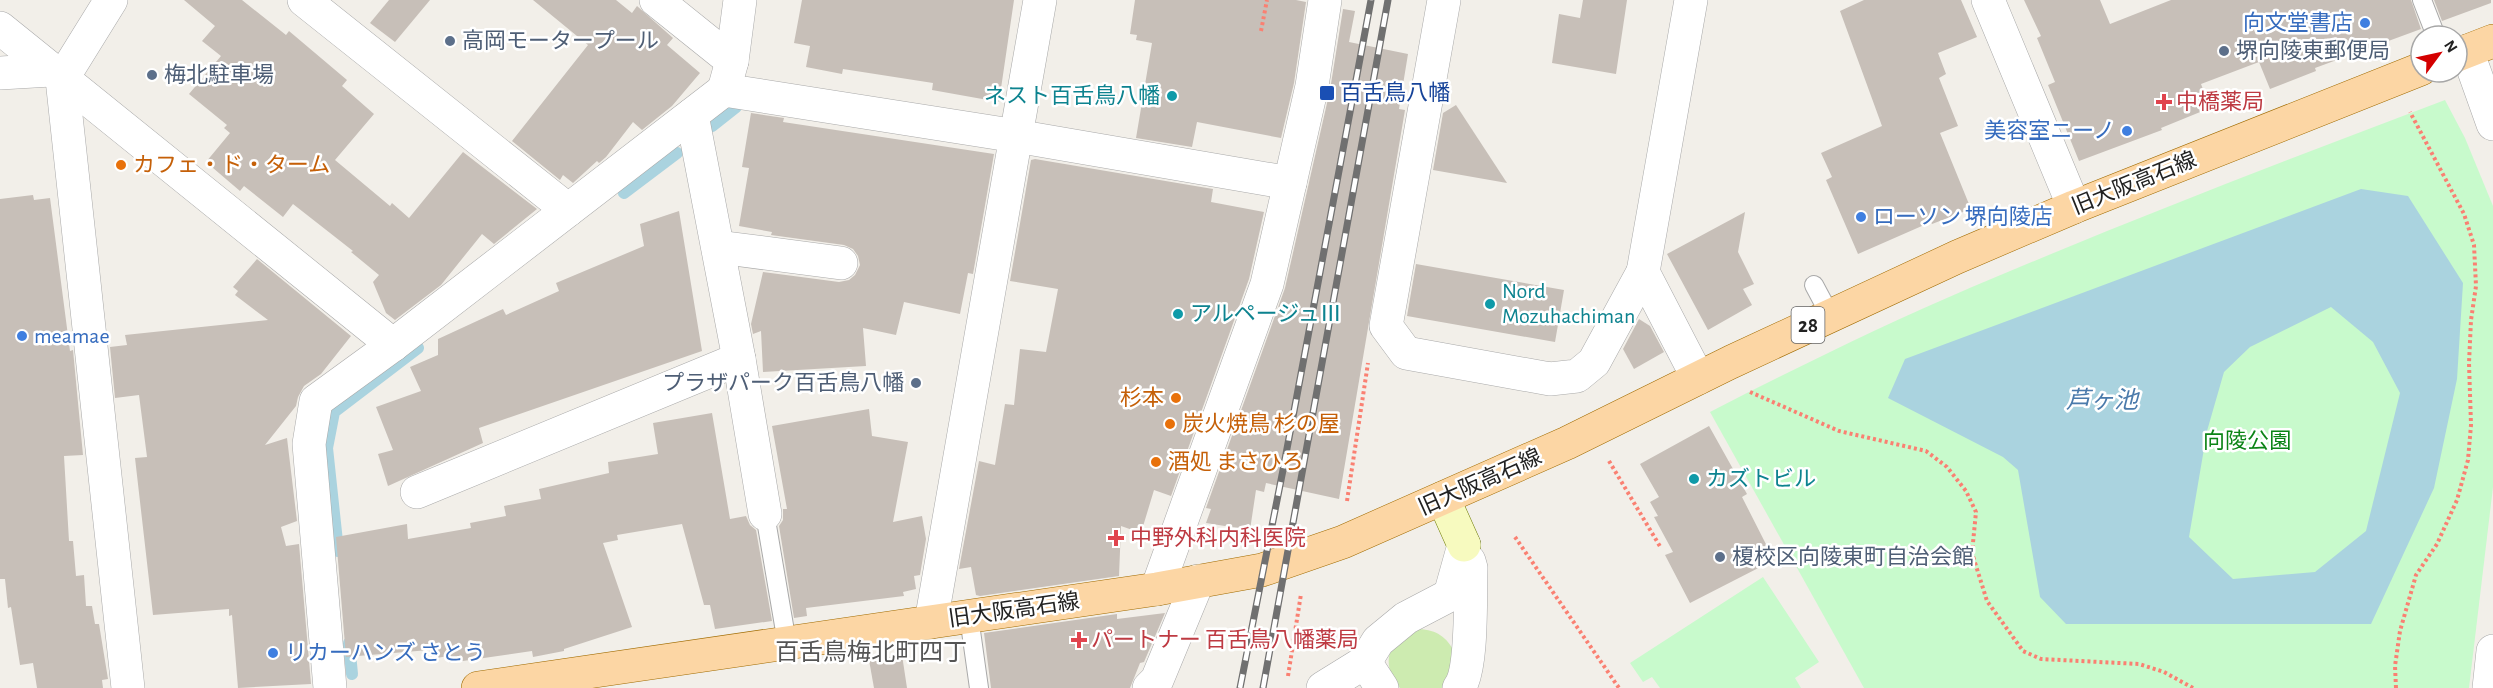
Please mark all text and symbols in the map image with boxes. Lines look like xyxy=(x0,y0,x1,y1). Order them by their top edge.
place label: 向文堂書店 xyxy=(2243,11,2353,34)
marker: 向文堂書店 xyxy=(2358,16,2372,30)
north arrow xyxy=(2409,24,2469,84)
place label: 高岡モータープール xyxy=(462,29,659,52)
marker: 高岡モータープール xyxy=(443,34,457,48)
text: N xyxy=(2441,37,2460,55)
place label: 堺向陵東郵便局 xyxy=(2236,39,2390,62)
marker: 堺向陵東郵便局 xyxy=(2217,44,2231,58)
place label: 梅北駐車場 xyxy=(164,63,274,86)
marker: 梅北駐車場 xyxy=(145,68,159,82)
place label: 百舌鳥八幡 xyxy=(1340,81,1450,104)
place label: ネスト百舌鳥八幡 xyxy=(984,84,1160,107)
marker: 百舌鳥八幡 xyxy=(1318,84,1336,102)
marker: ネスト百舌鳥八幡 xyxy=(1165,89,1179,103)
place label: 中橋薬局 xyxy=(2176,90,2264,113)
marker: 中橋薬局 xyxy=(2157,95,2171,109)
place label: 美容室ニーノ xyxy=(1984,119,2115,142)
marker: 美容室ニーノ xyxy=(2120,124,2134,138)
street label: 旧大阪高石線 xyxy=(2068,147,2199,218)
place label: カフェ・ド・ターム xyxy=(133,154,330,176)
marker: カフェ・ド・ターム xyxy=(114,158,128,172)
place label: ローソン 堺向陵店 xyxy=(1873,205,2053,228)
marker: ローソン 堺向陵店 xyxy=(1854,210,1868,224)
place label: Nord Mozuhachiman xyxy=(1502,280,1635,327)
marker: Nord Mozuhachiman xyxy=(1483,297,1497,311)
place label: アルページュⅢ xyxy=(1190,303,1342,325)
marker: アルページュⅢ xyxy=(1171,307,1185,321)
road number: 28 xyxy=(1792,307,1824,343)
place label: meamae xyxy=(34,325,110,347)
marker: meamae xyxy=(15,329,29,343)
place label: プラザパーク百舌鳥八幡 xyxy=(662,371,904,394)
marker: プラザパーク百舌鳥八幡 xyxy=(909,376,923,390)
place label: 杉本 xyxy=(1120,386,1164,409)
water label: 芦ヶ池 xyxy=(2066,387,2140,413)
marker: 杉本 xyxy=(1169,391,1183,405)
place label: 炭火焼鳥 杉の屋 xyxy=(1182,412,1340,435)
marker: 炭火焼鳥 杉の屋 xyxy=(1163,417,1177,431)
park label: 向陵公園 xyxy=(2203,429,2291,452)
street label: 旧大阪高石線 xyxy=(1415,444,1545,519)
place label: 酒処 まさひろ xyxy=(1168,450,1304,473)
marker: 酒処 まさひろ xyxy=(1149,455,1163,469)
place label: カズトビル xyxy=(1706,467,1816,490)
marker: カズトビル xyxy=(1687,472,1701,486)
place label: 中野外科内科医院 xyxy=(1130,526,1306,549)
marker: 中野外科内科医院 xyxy=(1107,529,1125,547)
place label: 榎校区向陵東町自治会館 xyxy=(1732,545,1974,568)
marker: 榎校区向陵東町自治会館 xyxy=(1713,550,1727,564)
street label: 旧大阪高石線 xyxy=(947,589,1081,630)
place label: パートナー 百舌鳥八幡薬局 xyxy=(1091,628,1359,651)
marker: パートナー 百舌鳥八幡薬局 xyxy=(1072,633,1086,647)
district label: 百舌鳥梅北町四丁 xyxy=(775,639,967,665)
place label: リカーハンズ さとう xyxy=(285,641,486,664)
marker: リカーハンズ さとう xyxy=(266,646,280,660)

